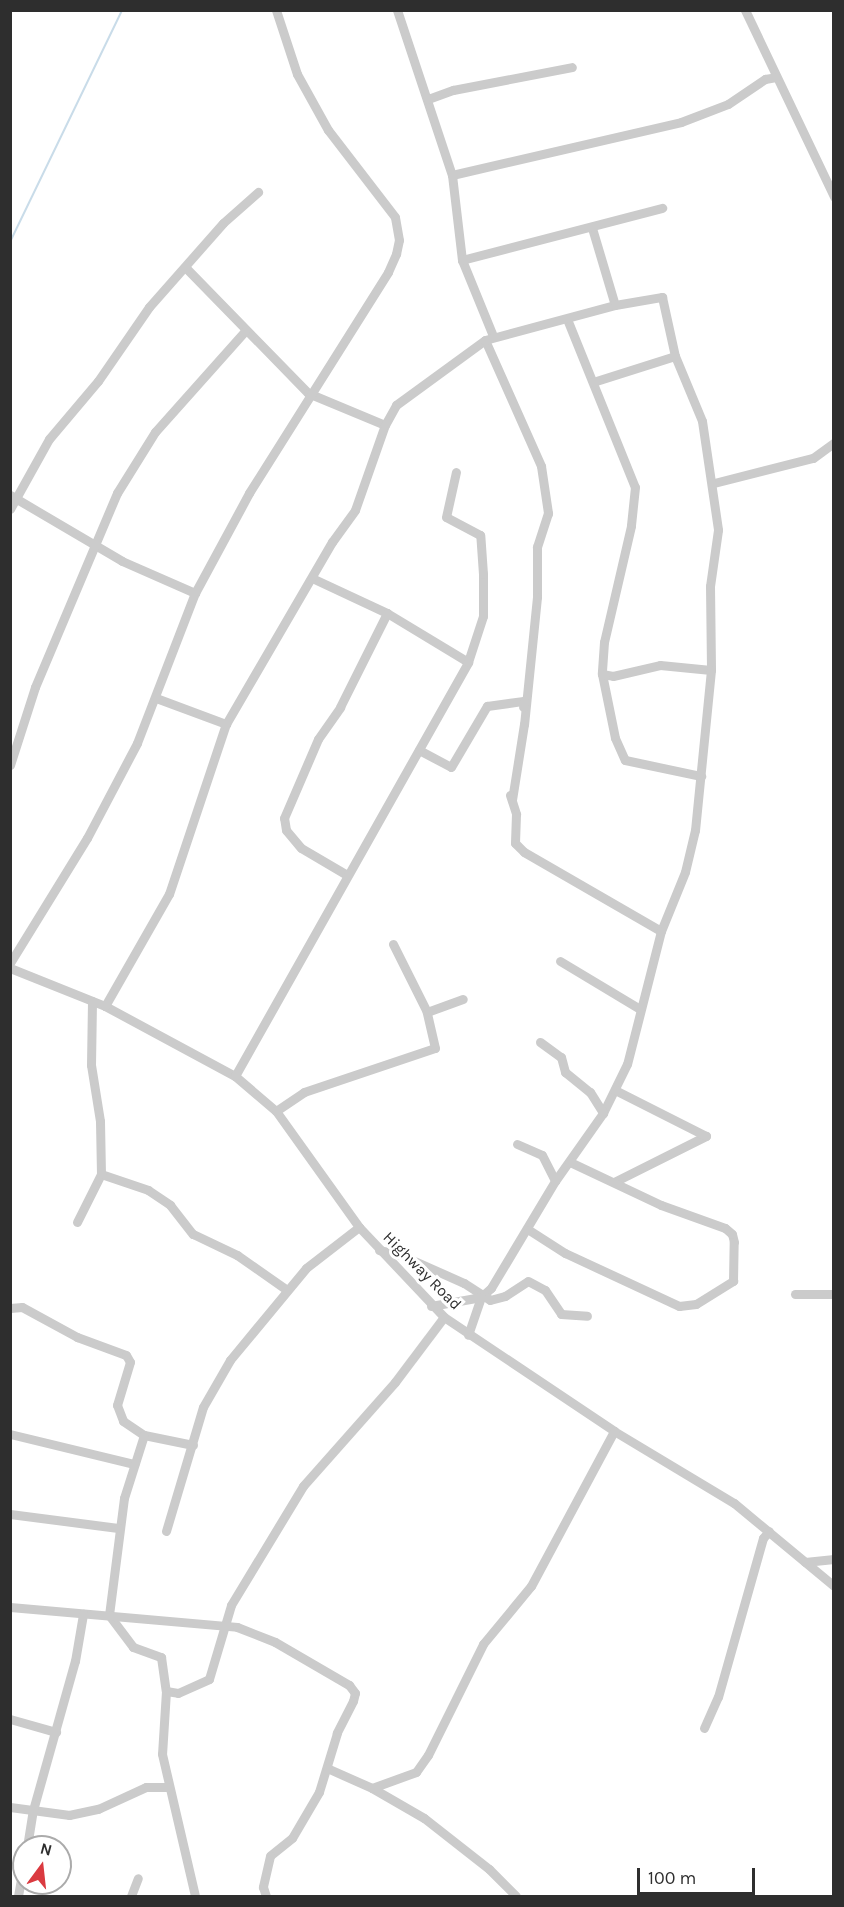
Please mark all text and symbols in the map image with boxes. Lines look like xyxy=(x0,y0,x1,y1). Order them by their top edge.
street label: Highway Road xyxy=(379,1228,465,1314)
north arrow xyxy=(12,1835,72,1895)
text: N xyxy=(38,1838,54,1860)
scale bar xyxy=(640,1856,758,1894)
text: 100 m xyxy=(648,1867,696,1889)

